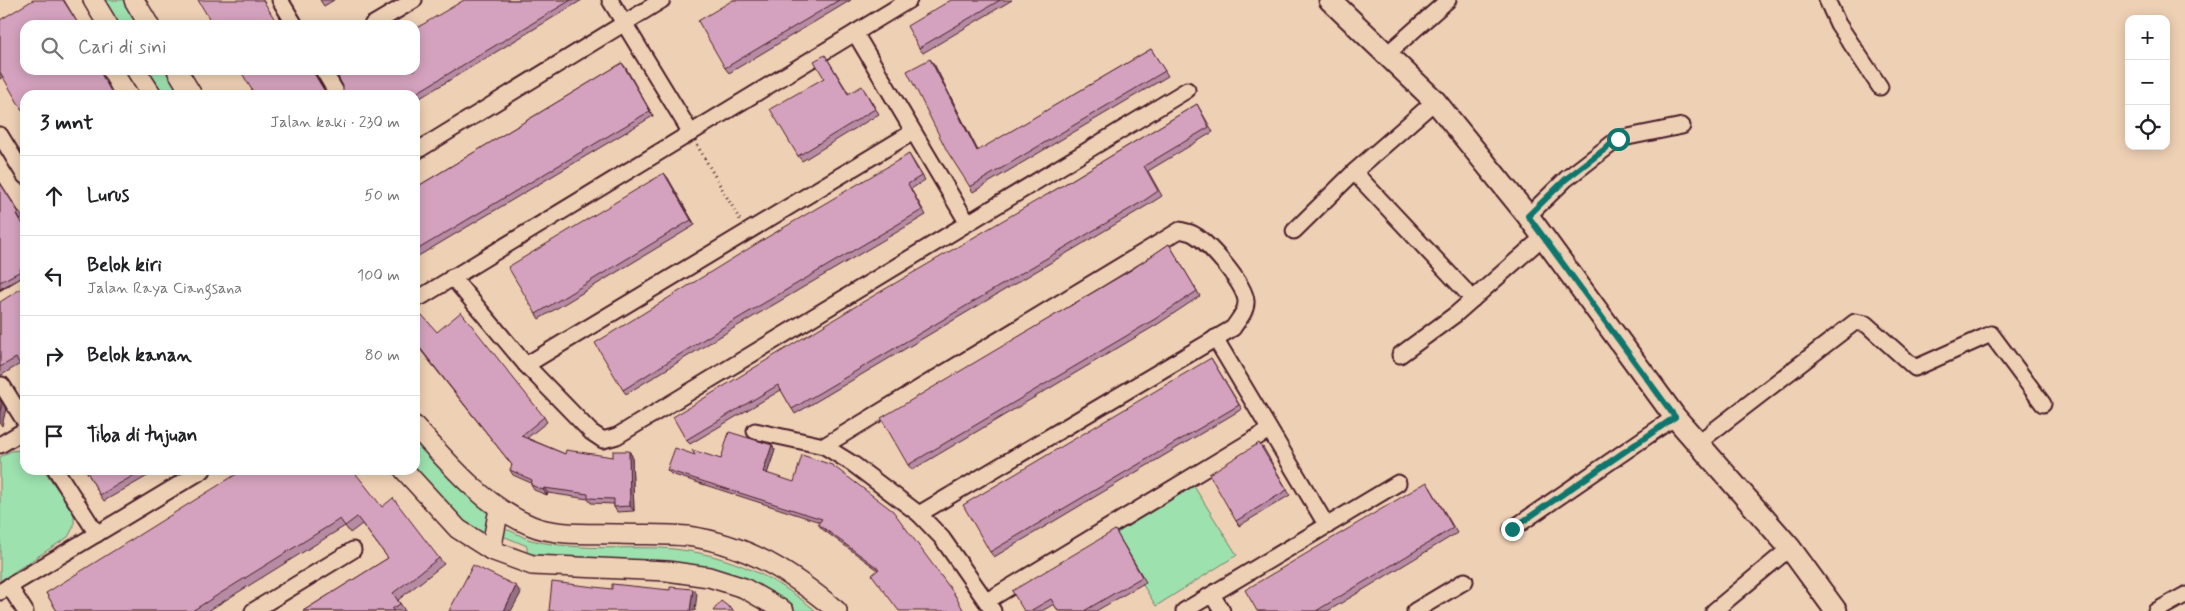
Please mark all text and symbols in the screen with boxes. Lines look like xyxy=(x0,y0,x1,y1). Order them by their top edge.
map controls xyxy=(2125,15,2170,150)
button: + xyxy=(2125,15,2170,60)
search box xyxy=(20,20,420,75)
icon: search xyxy=(38,34,66,62)
text: Cari di sini xyxy=(78,35,166,60)
button: − xyxy=(2125,60,2170,105)
button: locate xyxy=(2125,105,2170,150)
text: 3 mnt xyxy=(40,109,93,137)
text: Jalan kaki · 230 m xyxy=(270,112,400,133)
route start xyxy=(1607,128,1630,151)
icon: ahead xyxy=(40,182,68,210)
text: Lurus xyxy=(87,183,129,208)
text: 50 m xyxy=(364,185,400,206)
text: Belok kiri xyxy=(87,253,162,278)
icon: left xyxy=(40,262,68,290)
text: 100 m xyxy=(357,265,400,286)
text: Jalan Raya Ciangsana xyxy=(87,278,242,299)
icon: right xyxy=(40,342,68,370)
text: Belok kanan xyxy=(87,343,192,368)
text: 80 m xyxy=(365,345,400,366)
icon: arrive xyxy=(40,422,68,450)
text: Tiba di tujuan xyxy=(87,423,198,448)
route end xyxy=(1501,518,1524,541)

